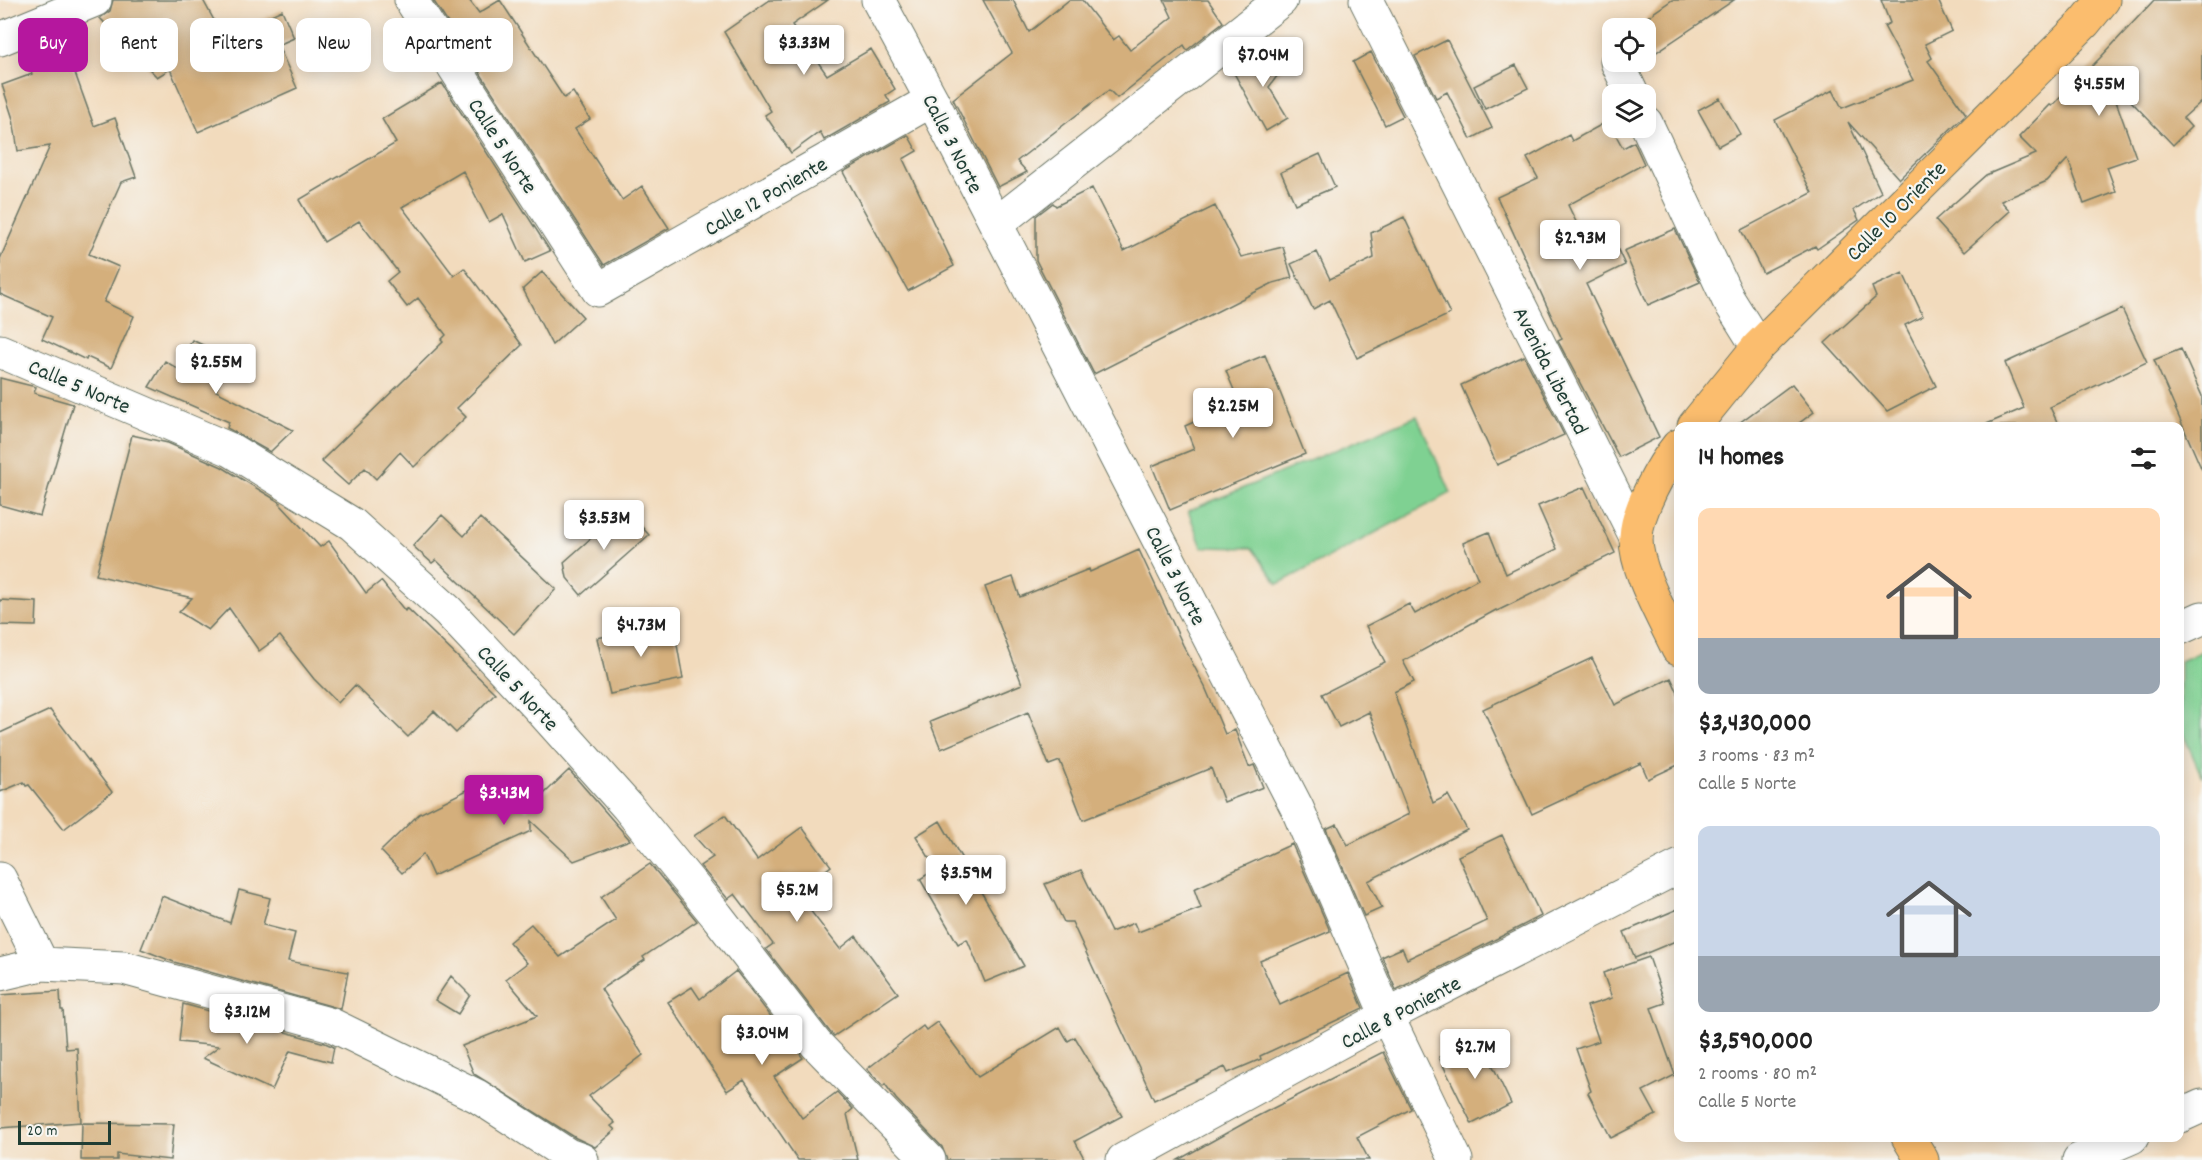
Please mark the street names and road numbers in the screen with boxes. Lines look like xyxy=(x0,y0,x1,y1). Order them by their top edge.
street label: Calle 3 Norte xyxy=(913,90,989,200)
street label: Calle 5 Norte xyxy=(459,93,544,201)
street label: Calle 12 Poniente xyxy=(699,150,834,246)
street label: Calle 10 Oriente xyxy=(1840,155,1955,270)
street label: Avenida Libertad xyxy=(1503,302,1594,441)
street label: Calle 5 Norte xyxy=(23,353,134,424)
street label: Calle 3 Norte xyxy=(1136,522,1212,632)
street label: Calle 5 Norte xyxy=(468,639,565,740)
street label: Calle 8 Poniente xyxy=(1336,969,1467,1059)

